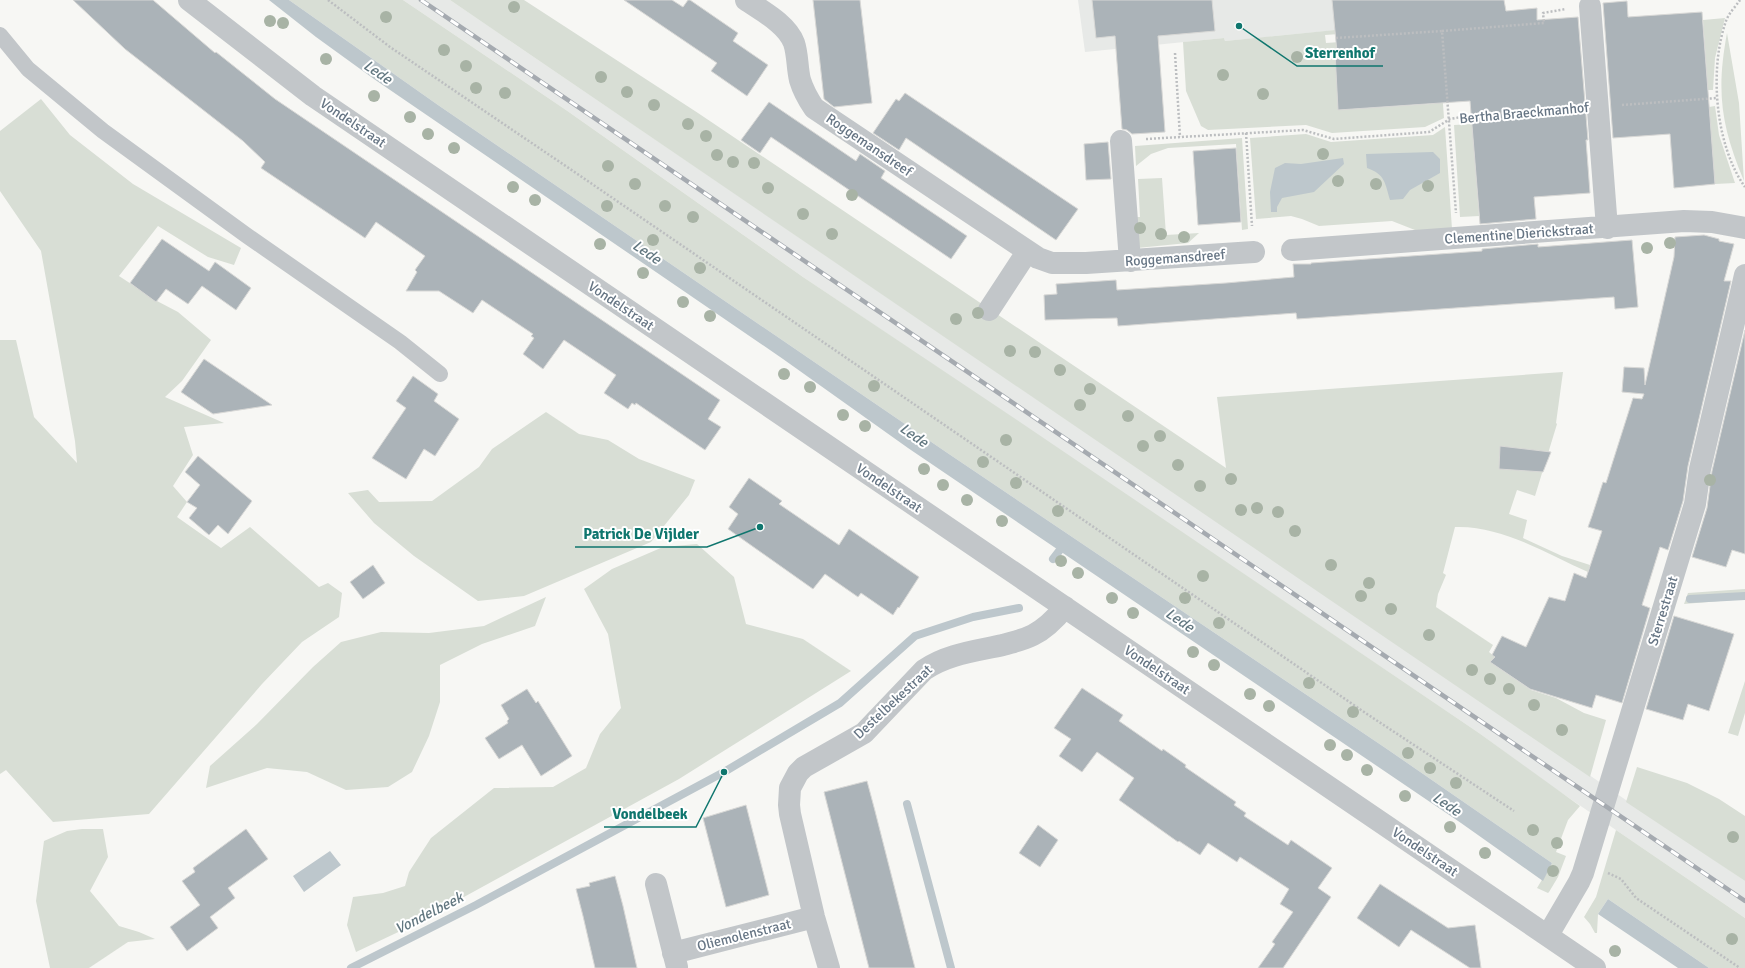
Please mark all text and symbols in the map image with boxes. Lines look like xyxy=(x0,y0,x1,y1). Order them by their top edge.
callout: Sterrenhof xyxy=(1297,39,1383,66)
text: Sterrenhof xyxy=(1305,44,1377,62)
water label: Lede xyxy=(360,56,397,89)
street label: Vondelstraat xyxy=(317,95,389,151)
street label: Bertha Braeckmanhof xyxy=(1459,99,1591,127)
street label: Roggemansdreef xyxy=(823,110,916,181)
street label: Clementine Dierickstraat xyxy=(1444,220,1594,248)
water label: Lede xyxy=(629,236,666,269)
street label: Roggemansdreef xyxy=(1124,246,1227,270)
street label: Vondelstraat xyxy=(585,278,657,334)
water label: Lede xyxy=(896,419,933,452)
street label: Vondelstraat xyxy=(853,460,925,516)
callout: Patrick De Vijlder xyxy=(575,520,707,547)
text: Patrick De Vijlder xyxy=(583,525,699,543)
street label: Sterrestraat xyxy=(1644,574,1682,648)
water label: Lede xyxy=(1162,604,1199,637)
street label: Vondelstraat xyxy=(1121,642,1193,698)
street label: Destelbekestraat xyxy=(850,661,936,743)
water label: Lede xyxy=(1429,788,1466,821)
callout: Vondelbeek xyxy=(604,800,696,827)
text: Vondelbeek xyxy=(612,805,688,823)
street label: Vondelstraat xyxy=(1389,824,1461,880)
water label: Vondelbeek xyxy=(392,887,467,938)
street label: Oliemolenstraat xyxy=(695,915,793,955)

